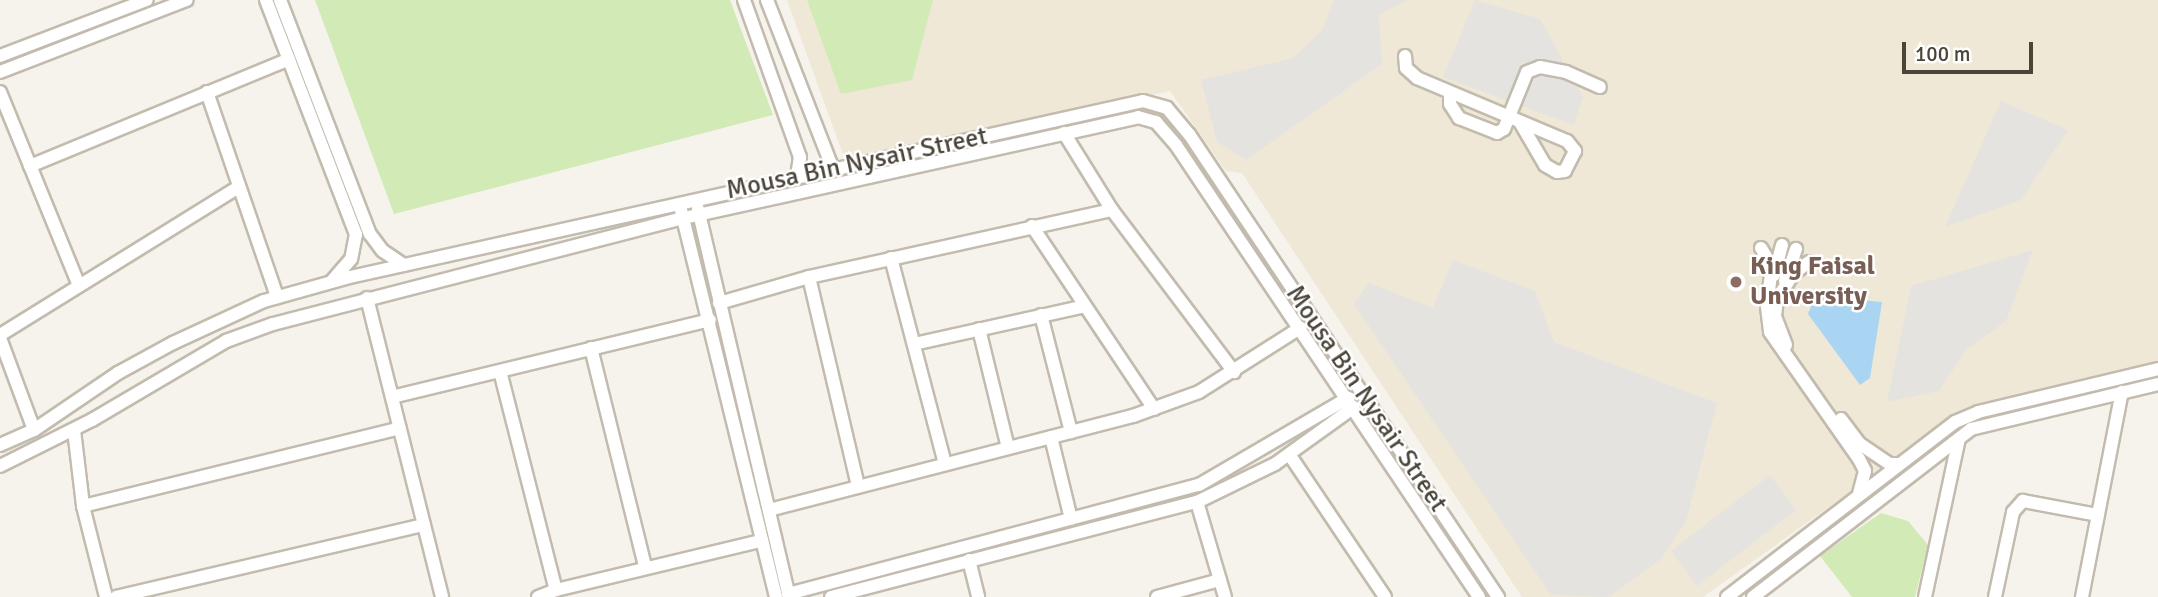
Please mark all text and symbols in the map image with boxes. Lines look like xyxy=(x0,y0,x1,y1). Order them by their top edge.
scale bar xyxy=(1906,28,2037,72)
text: 100 m xyxy=(1915,41,1970,67)
street label: Mousa Bin Nysair Street xyxy=(724,121,990,207)
place label: King Faisal University xyxy=(1750,251,1875,312)
marker: King Faisal University xyxy=(1728,274,1744,290)
street label: Mousa Bin Nysair Street xyxy=(1279,280,1453,518)

